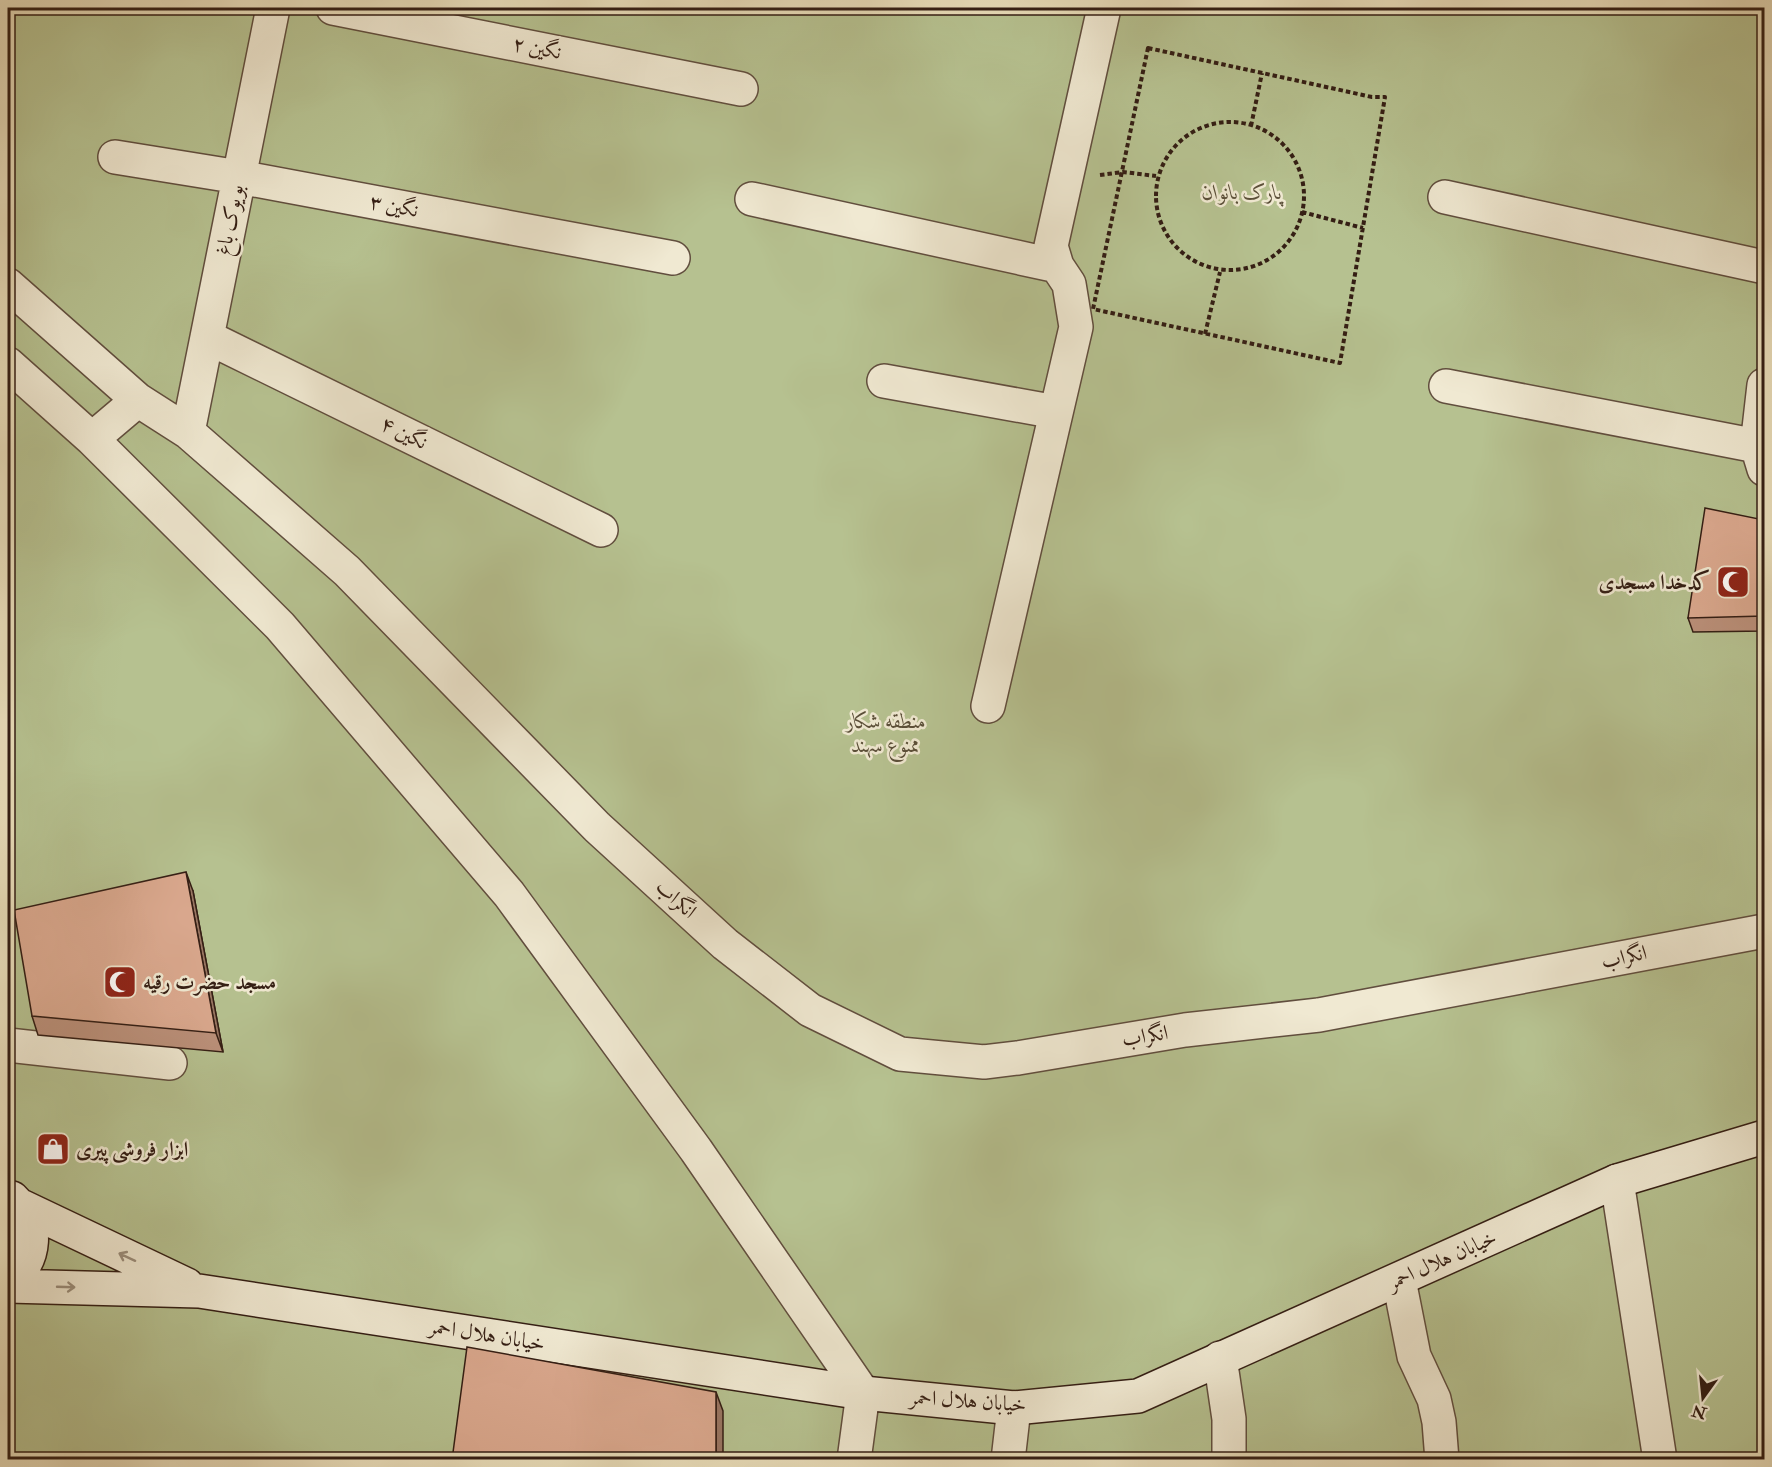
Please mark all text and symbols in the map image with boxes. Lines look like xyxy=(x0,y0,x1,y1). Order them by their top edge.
street label: نگین ۲ xyxy=(510,30,564,66)
park label: پارک بانوان xyxy=(1202,179,1284,207)
street label: بویوک باغ xyxy=(210,182,254,259)
street label: نگین ۳ xyxy=(367,188,421,224)
street label: نگین ۴ xyxy=(376,410,432,456)
mosque icon: کدخدا مسجدی xyxy=(1715,564,1751,600)
place label: کدخدا مسجدی xyxy=(1599,569,1710,596)
park label: منطقه شکار ممنوع سهند xyxy=(844,708,926,763)
street label: انگراب xyxy=(650,873,702,925)
street label: انگراب xyxy=(1598,939,1650,975)
mosque icon: مسجد حضرت رقیه xyxy=(102,964,138,1000)
place label: مسجد حضرت رقیه xyxy=(143,969,276,996)
street label: انگراب xyxy=(1120,1019,1170,1053)
shop icon: ابزار فروشی پیری xyxy=(35,1131,71,1167)
place label: ابزار فروشی پیری xyxy=(76,1136,188,1164)
street label: خیابان هلال احمر xyxy=(1381,1224,1501,1297)
one-way arrow xyxy=(119,1250,137,1262)
one-way arrow xyxy=(55,1281,75,1293)
street label: خیابان هلال احمر xyxy=(425,1312,547,1357)
north arrow xyxy=(1673,1368,1733,1428)
street label: خیابان هلال احمر xyxy=(907,1383,1027,1419)
text: N xyxy=(1689,1400,1710,1423)

